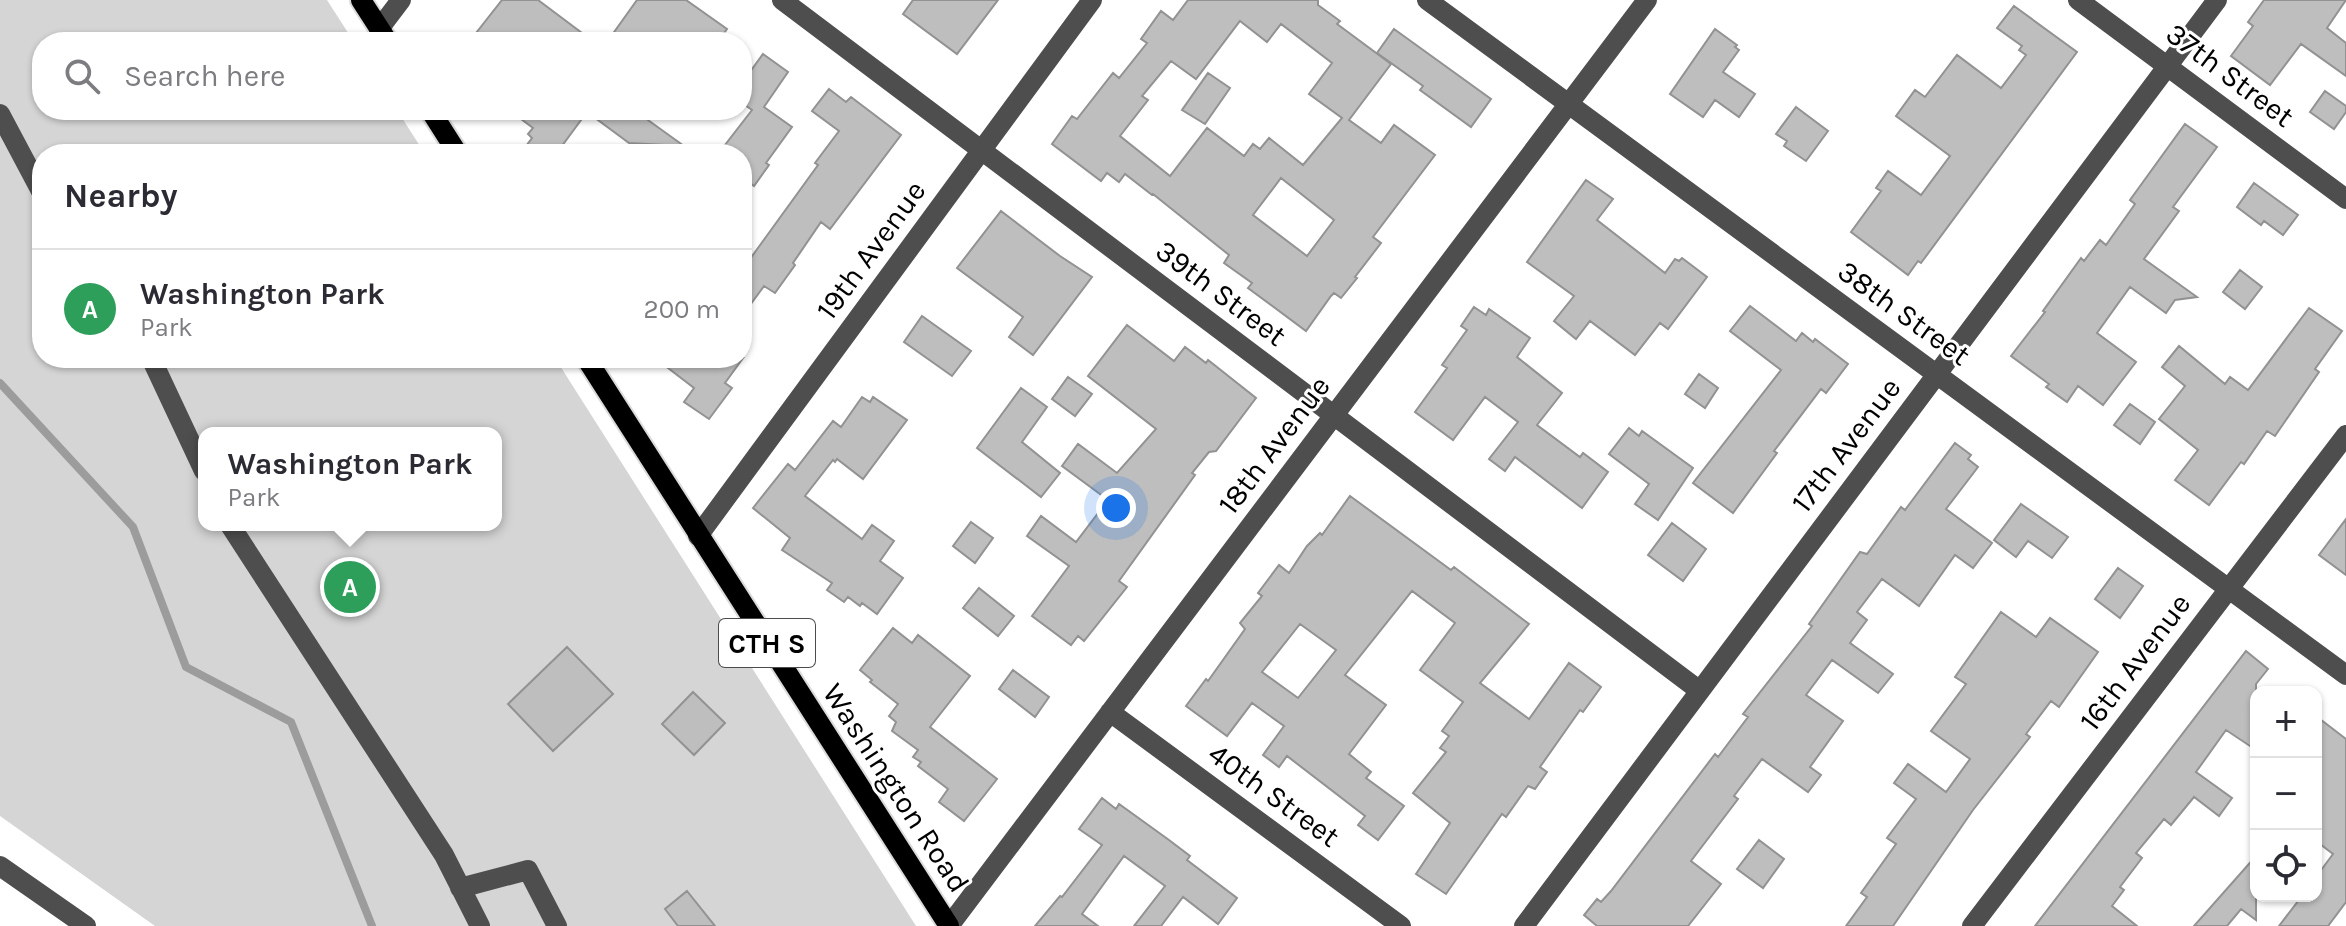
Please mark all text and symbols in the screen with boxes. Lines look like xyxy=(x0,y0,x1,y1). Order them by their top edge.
street label: 37th Street xyxy=(2159,15,2301,135)
search box xyxy=(32,32,752,120)
icon: search xyxy=(60,54,104,98)
text: Search here xyxy=(124,58,285,94)
street label: 19th Avenue xyxy=(809,174,933,326)
text: Nearby xyxy=(64,176,178,216)
street label: 39th Street xyxy=(1149,232,1293,354)
street label: 38th Street xyxy=(1831,253,1977,373)
text: Washington Park xyxy=(140,276,385,312)
text: A xyxy=(82,294,98,325)
text: 200 m xyxy=(644,294,720,325)
text: Park xyxy=(140,312,193,343)
street label: 18th Avenue xyxy=(1210,369,1338,521)
street label: 17th Avenue xyxy=(1784,371,1908,519)
popup xyxy=(198,427,502,531)
text: Washington Park xyxy=(228,446,472,482)
text: Park xyxy=(228,482,280,513)
your location xyxy=(1096,488,1136,528)
pin: A xyxy=(324,557,376,617)
street label: 16th Avenue xyxy=(2072,586,2198,738)
road number: CTH S xyxy=(719,619,815,667)
street label: Washington Road xyxy=(815,677,977,899)
map controls xyxy=(2250,686,2322,902)
button: + xyxy=(2250,686,2322,758)
street label: 40th Street xyxy=(1201,735,1347,855)
button: − xyxy=(2250,758,2322,830)
button: locate xyxy=(2250,830,2322,902)

